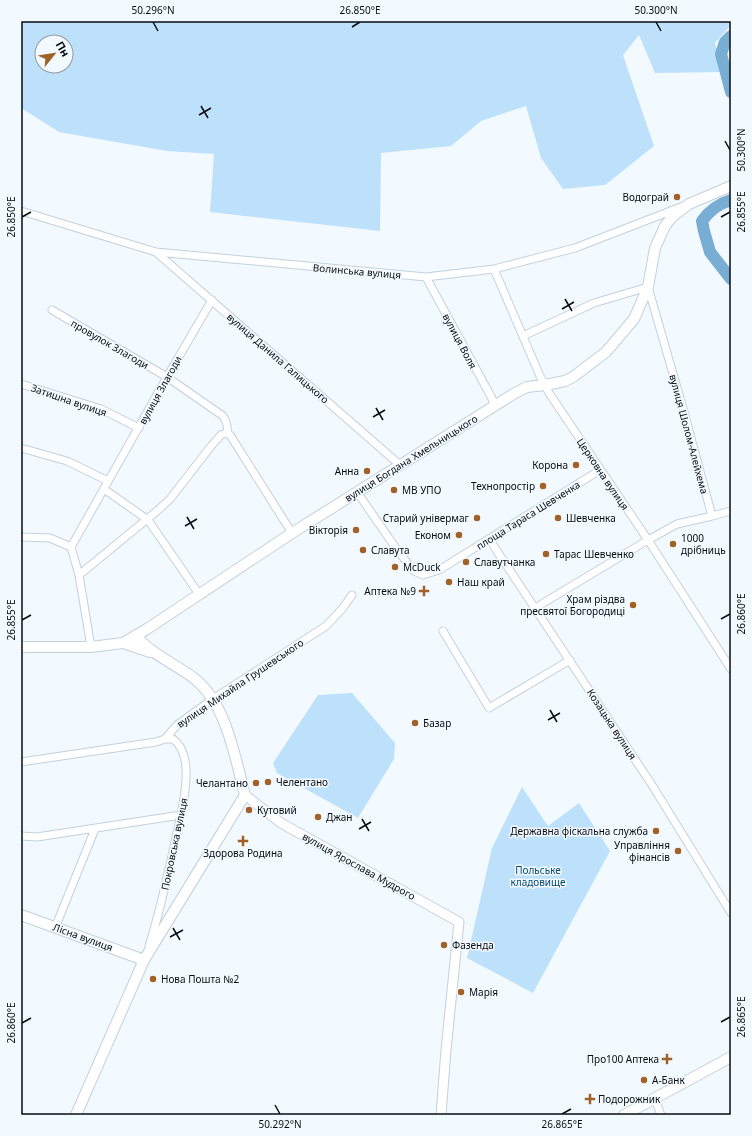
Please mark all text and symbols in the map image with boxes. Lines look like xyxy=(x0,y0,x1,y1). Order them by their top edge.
text: 50.296°N xyxy=(131,3,175,17)
text: 26.850°E xyxy=(339,3,381,17)
text: 50.300°N xyxy=(634,3,678,17)
north arrow xyxy=(34,34,74,74)
text: Пн xyxy=(53,38,73,59)
text: 50.300°N xyxy=(734,128,748,172)
place label: Водограй xyxy=(622,190,669,204)
text: 26.855°E xyxy=(734,191,748,233)
marker: Водограй xyxy=(672,192,682,202)
text: 26.850°E xyxy=(4,196,18,238)
street label: Волинська вулиця xyxy=(312,260,402,282)
street label: вулиця Данила Галицького xyxy=(224,310,332,406)
street label: вулиця Воля xyxy=(440,311,480,371)
street label: провулок Злагоди xyxy=(69,316,151,372)
street label: вулиця Злагоди xyxy=(135,353,185,427)
street label: вулиця Шолом-Алейхема xyxy=(666,373,712,495)
street label: Затишна вулиця xyxy=(29,380,109,420)
street label: вулиця Богдана Хмельницького xyxy=(342,411,480,505)
street label: Церковна вулиця xyxy=(574,435,632,513)
place label: Корона xyxy=(532,458,568,472)
marker: Корона xyxy=(571,460,581,470)
place label: Анна xyxy=(335,464,359,478)
marker: Анна xyxy=(362,466,372,476)
street label: площа Тараса Шевченка xyxy=(473,477,583,553)
place label: Технопростір xyxy=(471,479,535,493)
marker: Технопростір xyxy=(538,481,548,491)
place label: МВ УПО xyxy=(402,483,442,497)
marker: МВ УПО xyxy=(389,485,399,495)
place label: Старий універмаг xyxy=(383,511,470,525)
place label: Шевченка xyxy=(566,511,616,525)
marker: Старий універмаг xyxy=(472,513,482,523)
marker: Шевченка xyxy=(553,513,563,523)
place label: Вікторія xyxy=(309,523,348,537)
marker: Вікторія xyxy=(351,525,361,535)
place label: Економ xyxy=(415,528,451,542)
marker: Економ xyxy=(454,530,464,540)
place label: 1000 дрібниць xyxy=(681,531,726,557)
marker: 1000 дрібниць xyxy=(668,539,678,549)
place label: Славута xyxy=(371,543,410,557)
marker: Славута xyxy=(358,545,368,555)
place label: Тарас Шевченко xyxy=(554,547,634,561)
marker: Тарас Шевченко xyxy=(541,549,551,559)
place label: Славутчанка xyxy=(474,555,535,569)
marker: Славутчанка xyxy=(461,557,471,567)
place label: McDuck xyxy=(403,560,441,574)
marker: McDuck xyxy=(390,562,400,572)
place label: Наш край xyxy=(457,575,505,589)
marker: Наш край xyxy=(444,577,454,587)
place label: Аптека №9 xyxy=(364,584,416,598)
marker: Аптека №9 xyxy=(419,586,429,596)
place label: Храм різдва пресвятої Богородиці xyxy=(520,592,625,618)
text: 26.860°E xyxy=(734,593,748,635)
text: 26.855°E xyxy=(4,599,18,641)
marker: Храм різдва пресвятої Богородиці xyxy=(628,600,638,610)
street label: вулиця Михайла Грушевського xyxy=(174,635,306,731)
street label: Козацька вулиця xyxy=(584,686,640,762)
place label: Базар xyxy=(423,716,451,730)
marker: Базар xyxy=(410,718,420,728)
place label: Челентано xyxy=(276,775,328,789)
place label: Челантано xyxy=(196,776,248,790)
marker: Челентано xyxy=(263,777,273,787)
marker: Челантано xyxy=(251,778,261,788)
street label: Покровська вулиця xyxy=(157,797,191,891)
place label: Кутовий xyxy=(257,803,297,817)
marker: Кутовий xyxy=(244,805,254,815)
place label: Джан xyxy=(326,810,352,824)
marker: Джан xyxy=(313,812,323,822)
place label: Державна фіскальна служба xyxy=(510,824,648,838)
marker: Державна фіскальна служба xyxy=(651,826,661,836)
street label: вулиця Ярослава Мудрого xyxy=(300,829,418,903)
marker: Здорова Родина xyxy=(238,836,248,846)
place label: Управління фінансів xyxy=(614,838,670,864)
place label: Здорова Родина xyxy=(203,846,283,860)
marker: Управління фінансів xyxy=(673,846,683,856)
park label: Польське кладовище xyxy=(510,863,566,889)
street label: Лісна вулиця xyxy=(51,920,115,954)
place label: Фазенда xyxy=(452,938,494,952)
marker: Фазенда xyxy=(439,940,449,950)
place label: Нова Пошта №2 xyxy=(161,972,239,986)
marker: Нова Пошта №2 xyxy=(148,974,158,984)
place label: Марія xyxy=(469,985,498,999)
marker: Марія xyxy=(456,987,466,997)
text: 26.865°E xyxy=(734,996,748,1038)
text: 26.860°E xyxy=(4,1002,18,1044)
place label: Про100 Аптека xyxy=(587,1052,659,1066)
marker: Про100 Аптека xyxy=(662,1054,672,1064)
place label: А-Банк xyxy=(652,1073,685,1087)
marker: А-Банк xyxy=(639,1075,649,1085)
place label: Подорожник xyxy=(598,1092,661,1106)
marker: Подорожник xyxy=(585,1094,595,1104)
text: 50.292°N xyxy=(258,1117,302,1131)
text: 26.865°E xyxy=(541,1117,583,1131)

